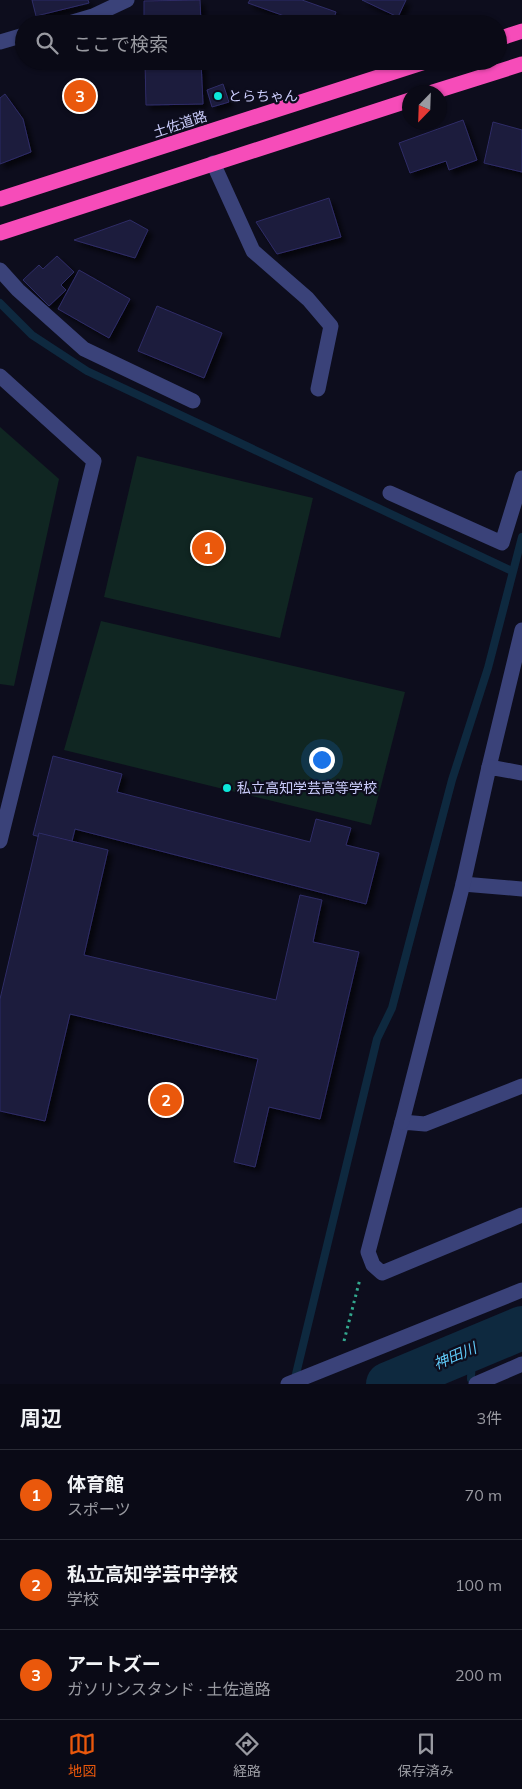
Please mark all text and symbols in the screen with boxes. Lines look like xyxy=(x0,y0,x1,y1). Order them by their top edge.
search box xyxy=(15,15,507,70)
icon: search xyxy=(33,29,61,57)
text: ここで検索 xyxy=(73,32,168,56)
pin: 3 xyxy=(64,77,96,115)
north arrow xyxy=(402,85,447,130)
place label: とらちゃん xyxy=(228,87,298,105)
marker: とらちゃん xyxy=(212,90,224,102)
street label: 土佐道路 xyxy=(151,107,209,141)
pin: 1 xyxy=(192,529,224,567)
your location xyxy=(309,747,335,773)
place label: 私立高知学芸高等学校 xyxy=(237,779,377,797)
marker: 私立高知学芸高等学校 xyxy=(221,782,233,794)
pin: 2 xyxy=(150,1081,182,1119)
water label: 神田川 xyxy=(430,1337,481,1373)
text: 周辺 xyxy=(20,1405,62,1431)
text: 3件 xyxy=(476,1408,502,1428)
text: 体育館 xyxy=(67,1472,124,1496)
text: 1 xyxy=(31,1485,41,1505)
text: 70 m xyxy=(465,1485,502,1505)
text: スポーツ xyxy=(67,1499,131,1519)
text: 私立高知学芸中学校 xyxy=(67,1562,238,1586)
text: 2 xyxy=(31,1575,41,1595)
text: 100 m xyxy=(455,1575,502,1595)
text: 学校 xyxy=(67,1589,99,1609)
text: アートズー xyxy=(67,1652,161,1676)
text: 3 xyxy=(31,1665,41,1685)
text: 200 m xyxy=(455,1665,502,1685)
text: ガソリンスタンド · 土佐道路 xyxy=(67,1679,271,1699)
tab: 地図 xyxy=(68,1730,96,1780)
tab: 経路 xyxy=(233,1730,261,1780)
tab: 保存済み xyxy=(398,1730,454,1780)

